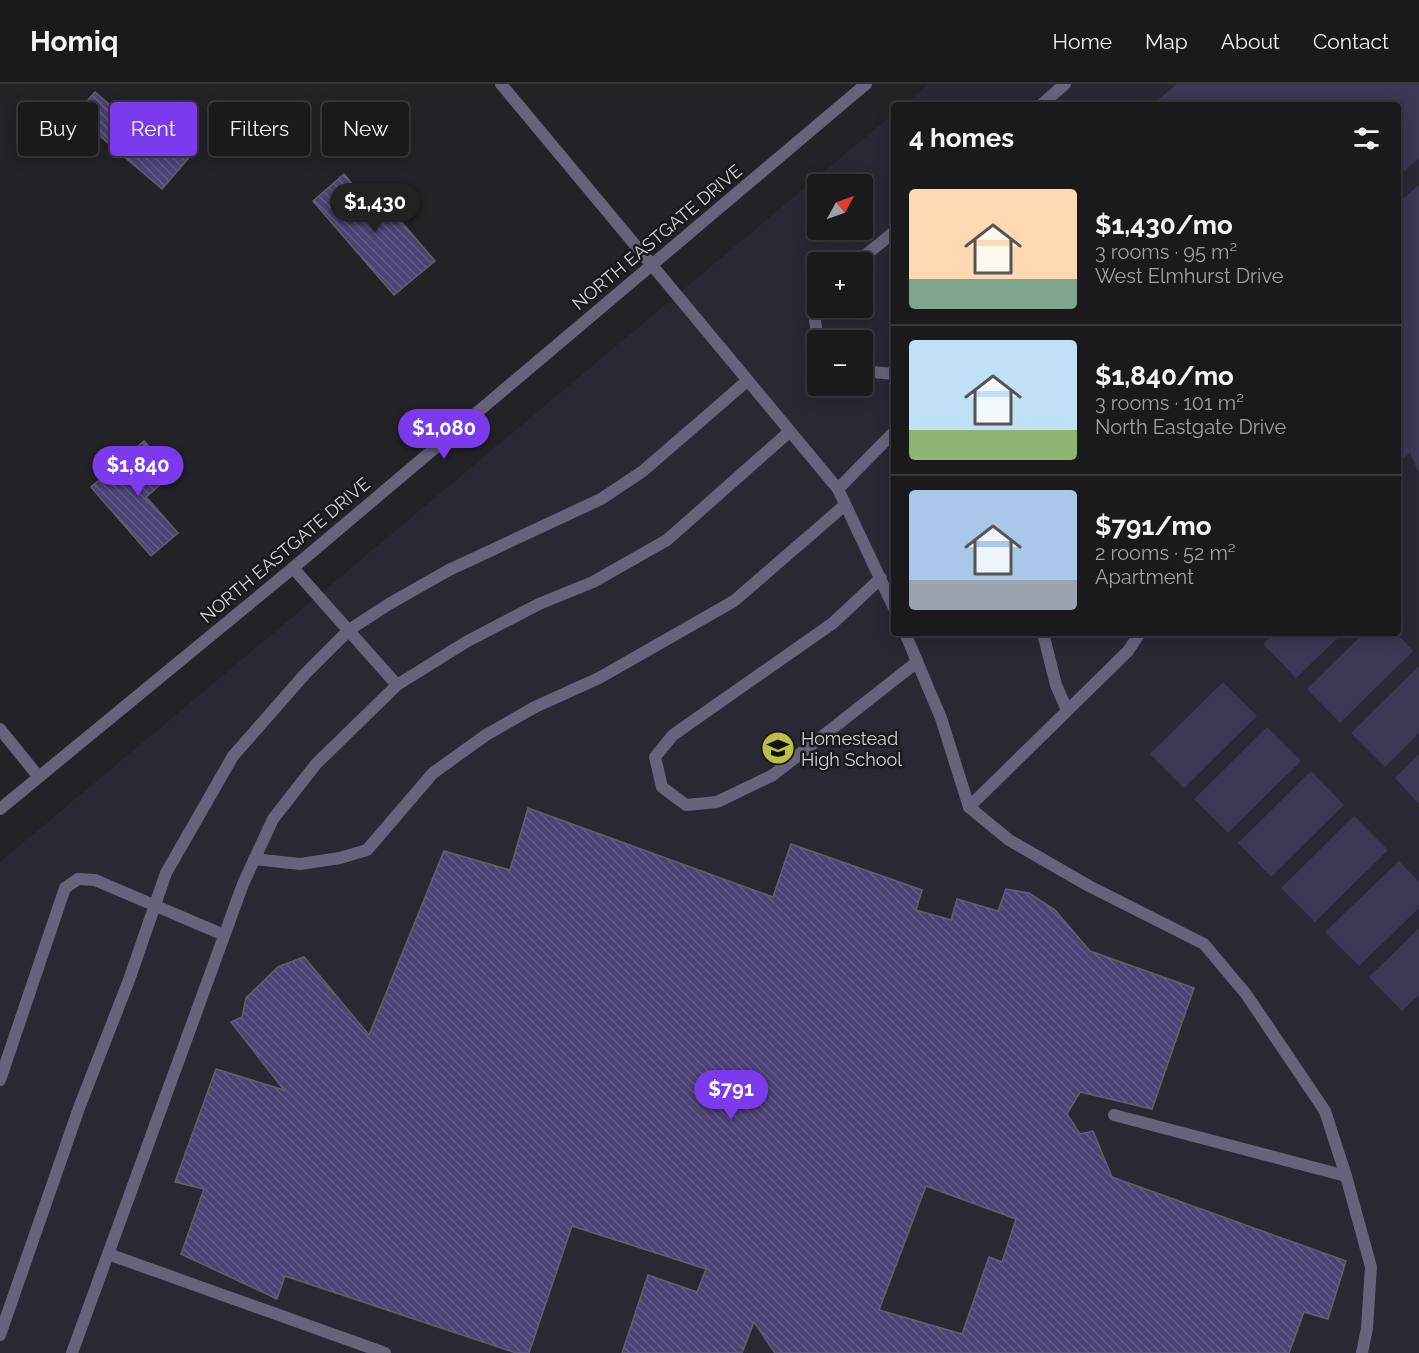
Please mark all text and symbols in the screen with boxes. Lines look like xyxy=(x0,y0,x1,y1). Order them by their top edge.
text: Homiq xyxy=(30,25,119,58)
text: Home xyxy=(1053,29,1112,54)
text: Map xyxy=(1145,29,1188,54)
text: About xyxy=(1221,29,1280,54)
text: Contact xyxy=(1313,29,1389,54)
chip: Buy xyxy=(18,102,98,156)
chip: Rent xyxy=(110,102,197,156)
chip: Filters xyxy=(209,102,310,156)
chip: New xyxy=(322,102,409,156)
icon: filters xyxy=(1350,122,1383,155)
text: 4 homes xyxy=(909,123,1014,153)
street label: NORTH EASTGATE DRIVE xyxy=(568,160,746,314)
north arrow xyxy=(807,174,873,240)
map controls xyxy=(807,174,873,396)
pin: $1,430 xyxy=(326,183,424,234)
text: $1,430 xyxy=(344,190,406,214)
text: $1,430/mo xyxy=(1095,210,1233,240)
icon: home xyxy=(957,213,1029,285)
text: 3 rooms · 95 m² xyxy=(1095,240,1237,264)
button: + xyxy=(807,252,873,318)
text: West Elmhurst Drive xyxy=(1095,264,1284,288)
button: − xyxy=(807,330,873,396)
text: $1,840/mo xyxy=(1095,361,1234,391)
icon: home xyxy=(957,364,1029,436)
text: 3 rooms · 101 m² xyxy=(1095,391,1244,415)
pin: $1,080 xyxy=(395,409,493,460)
text: North Eastgate Drive xyxy=(1095,415,1286,439)
text: $1,080 xyxy=(412,416,476,440)
pin: $1,840 xyxy=(89,446,187,497)
text: $1,840 xyxy=(107,453,169,477)
street label: NORTH EASTGATE DRIVE xyxy=(196,473,374,627)
text: $791/mo xyxy=(1095,511,1212,541)
icon: home xyxy=(957,514,1029,586)
text: 2 rooms · 52 m² xyxy=(1095,541,1236,565)
text: Apartment xyxy=(1095,565,1194,589)
place label: Homestead High School xyxy=(801,728,902,770)
school or university icon: Homestead High School xyxy=(760,730,796,766)
pin: $791 xyxy=(695,1070,767,1121)
text: $791 xyxy=(708,1077,754,1101)

